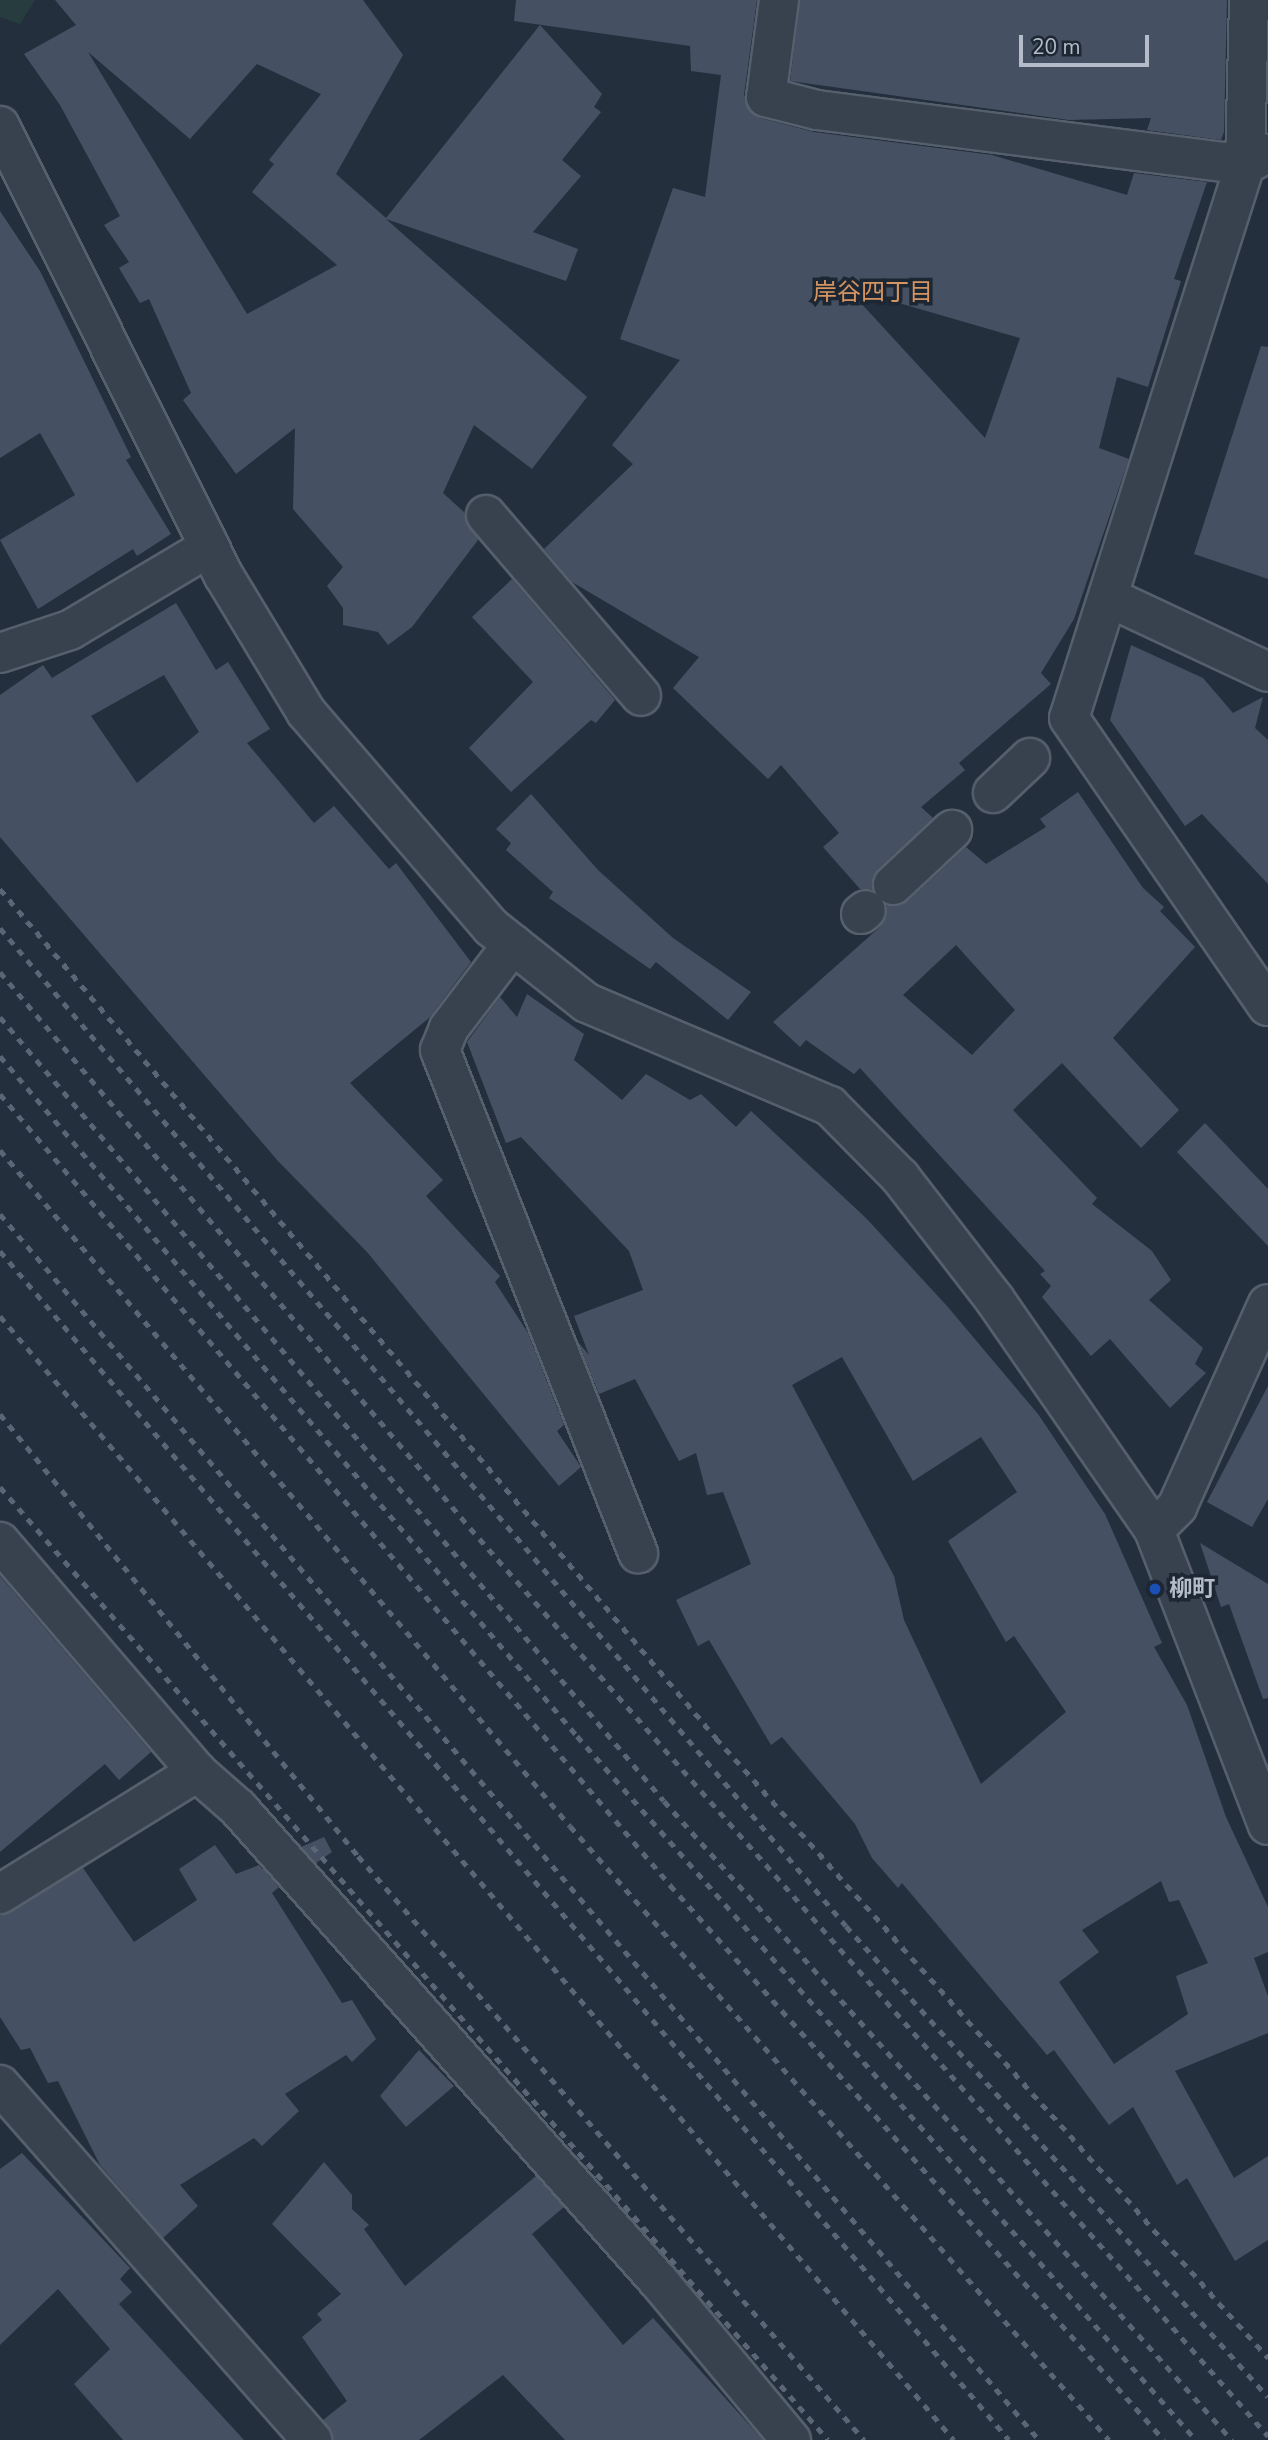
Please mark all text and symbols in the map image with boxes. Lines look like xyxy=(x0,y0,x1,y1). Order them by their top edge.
scale bar xyxy=(1023,21,1152,65)
text: 20 m xyxy=(1032,33,1081,61)
district label: 岸谷四丁目 xyxy=(813,279,933,307)
place label: 柳町 xyxy=(1169,1575,1215,1603)
marker: 柳町 xyxy=(1147,1581,1163,1597)

